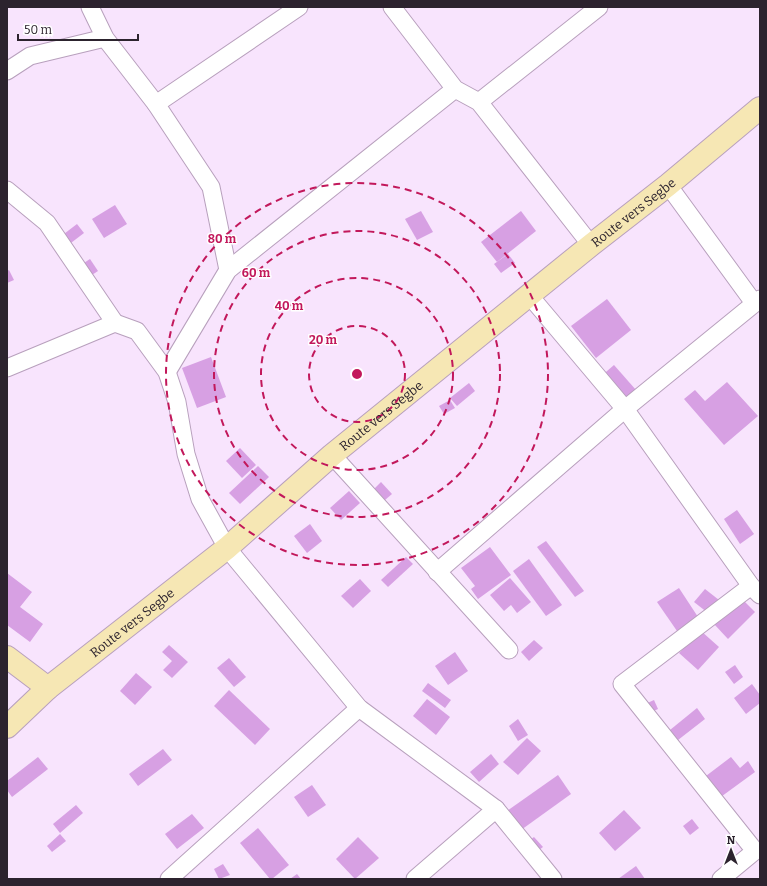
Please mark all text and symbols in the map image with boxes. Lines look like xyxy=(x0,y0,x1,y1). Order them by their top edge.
scale bar xyxy=(18,16,138,42)
text: 50 m xyxy=(24,23,53,37)
street label: Route vers Segbe xyxy=(588,175,678,250)
text: 80 m xyxy=(208,232,237,246)
text: 60 m xyxy=(242,266,271,280)
text: 40 m xyxy=(275,299,304,313)
text: 20 m xyxy=(309,333,338,347)
centre of rings xyxy=(350,367,364,381)
street label: Route vers Segbe xyxy=(336,377,425,454)
street label: Route vers Segbe xyxy=(87,585,177,660)
north arrow xyxy=(711,830,751,870)
text: N xyxy=(727,834,736,847)

